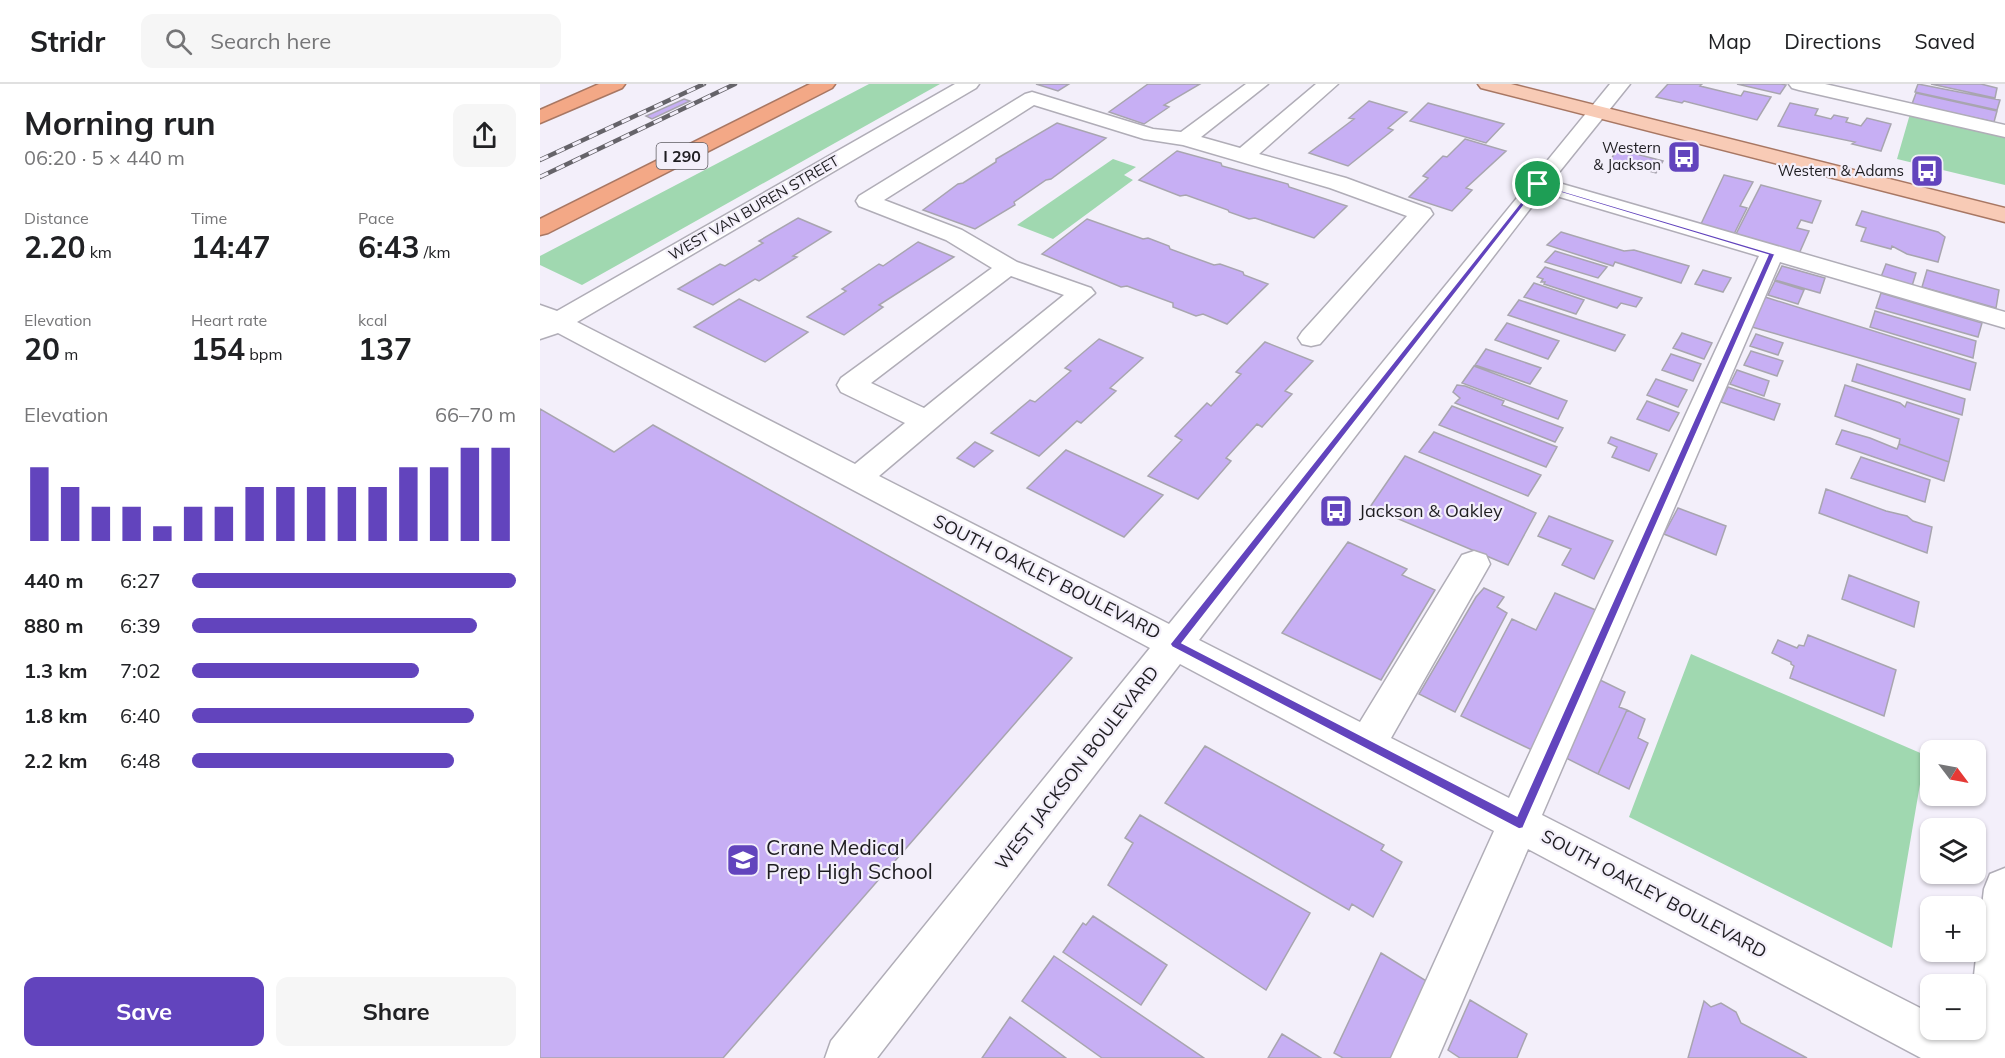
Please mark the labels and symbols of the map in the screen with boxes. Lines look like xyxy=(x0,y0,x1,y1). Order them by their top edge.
place label: Western & Jackson xyxy=(1593,138,1661,174)
bus stop icon: Western & Jackson xyxy=(1666,139,1702,175)
road number: I 290 xyxy=(656,143,708,169)
street label: WEST VAN BUREN STREET xyxy=(665,151,842,264)
bus stop icon: Western & Adams xyxy=(1909,153,1945,189)
pin xyxy=(1512,158,1563,209)
place label: Western & Adams xyxy=(1778,161,1904,180)
bus stop icon: Jackson & Oakley xyxy=(1318,493,1354,529)
place label: Jackson & Oakley xyxy=(1359,499,1503,522)
street label: SOUTH OAKLEY BOULEVARD xyxy=(930,509,1165,644)
street label: WEST JACKSON BOULEVARD xyxy=(990,661,1163,874)
north arrow xyxy=(1920,740,1986,806)
street label: SOUTH OAKLEY BOULEVARD xyxy=(1538,824,1771,963)
place label: Crane Medical Prep High School xyxy=(766,834,933,884)
school or university icon: Crane Medical Prep High School xyxy=(725,842,761,878)

